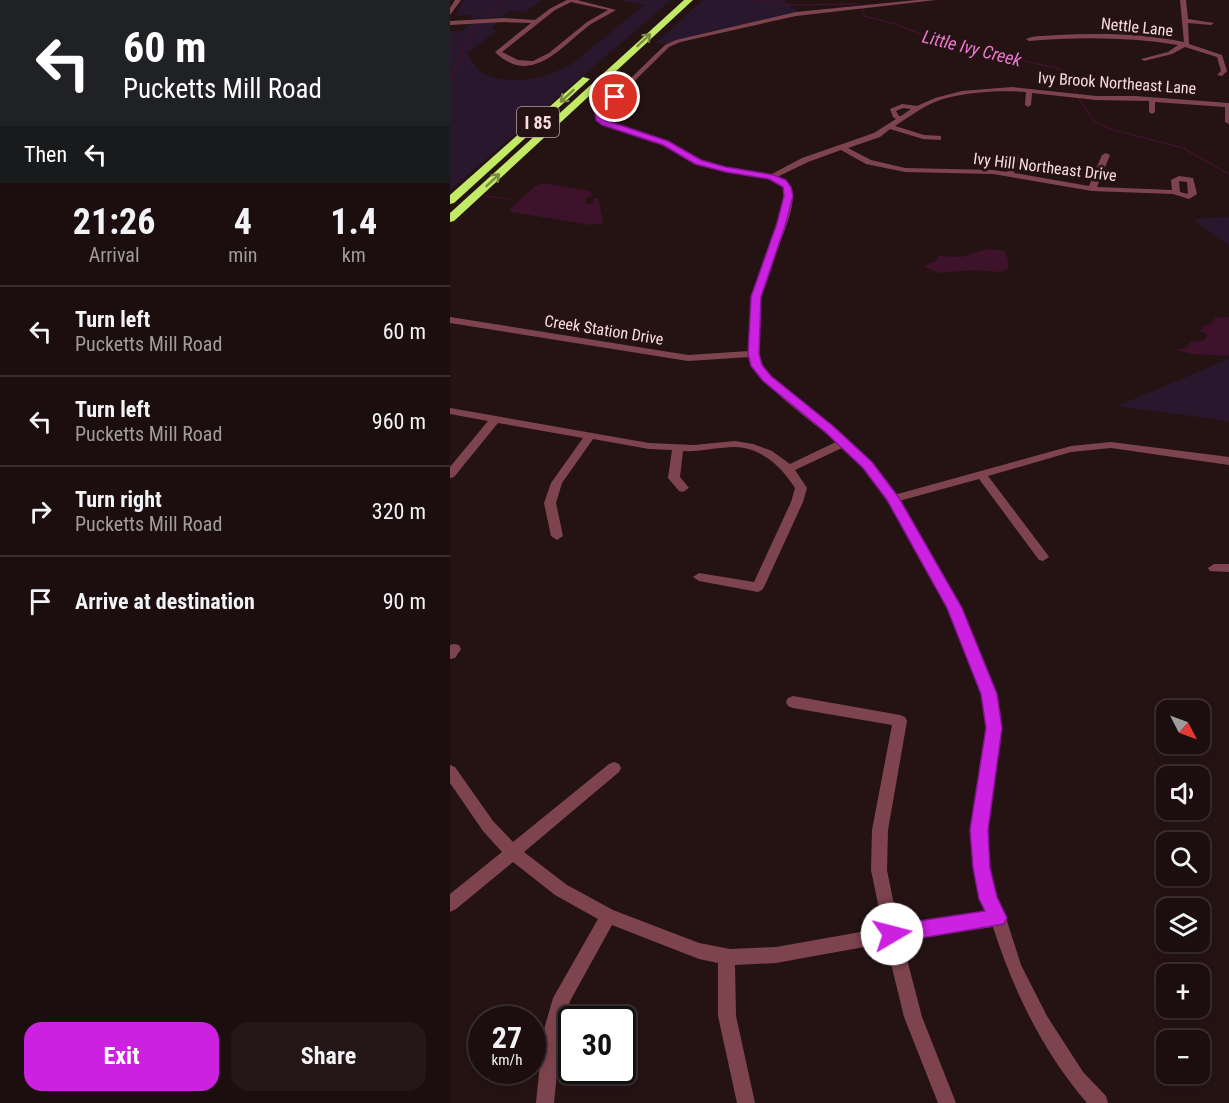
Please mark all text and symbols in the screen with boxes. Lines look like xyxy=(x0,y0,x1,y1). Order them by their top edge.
street label: Nettle Lane xyxy=(1100,14,1174,40)
text: 60 m xyxy=(123,23,206,72)
icon: left xyxy=(24,24,102,102)
water label: Little Ivy Creek xyxy=(920,26,1025,71)
one-way arrow xyxy=(637,33,652,47)
street label: Ivy Brook Northeast Lane xyxy=(1037,68,1197,98)
pin xyxy=(589,71,640,122)
text: Pucketts Mill Road xyxy=(123,73,322,105)
icon: arrive xyxy=(598,80,631,113)
one-way arrow xyxy=(560,89,575,103)
road number: I 85 xyxy=(517,107,559,137)
icon: left xyxy=(79,138,112,171)
text: Then xyxy=(24,142,67,167)
street label: Ivy Hill Northeast Drive xyxy=(972,149,1118,185)
one-way arrow xyxy=(485,173,500,187)
text: 21:26 xyxy=(73,201,155,243)
text: 4 xyxy=(234,201,252,243)
text: 1.4 xyxy=(330,201,377,243)
text: Arrival xyxy=(89,243,140,267)
text: min xyxy=(228,243,258,267)
text: km xyxy=(342,243,366,267)
text: Turn left xyxy=(75,307,150,332)
street label: Creek Station Drive xyxy=(543,311,665,349)
icon: left xyxy=(24,315,57,348)
text: 60 m xyxy=(383,319,426,344)
text: Pucketts Mill Road xyxy=(75,332,222,356)
text: Turn left xyxy=(75,397,150,422)
icon: left xyxy=(24,405,57,438)
text: 960 m xyxy=(372,409,426,434)
text: Pucketts Mill Road xyxy=(75,422,222,446)
text: Turn right xyxy=(75,487,162,512)
icon: right xyxy=(24,495,57,528)
text: 320 m xyxy=(372,499,426,524)
text: Pucketts Mill Road xyxy=(75,512,222,536)
icon: arrive xyxy=(24,585,57,618)
text: Arrive at destination xyxy=(75,589,255,614)
text: 90 m xyxy=(383,589,426,614)
north arrow xyxy=(1156,700,1210,754)
map controls xyxy=(1156,700,1210,1084)
button: sound xyxy=(1156,766,1210,820)
button: search xyxy=(1156,832,1210,886)
button: layers xyxy=(1156,898,1210,952)
position arrow xyxy=(860,902,924,966)
button: + xyxy=(1156,964,1210,1018)
speed limit sign: 30 xyxy=(558,1006,636,1084)
text: 27 xyxy=(492,1020,522,1055)
button: Exit xyxy=(24,1022,219,1091)
button: Share xyxy=(231,1022,426,1091)
button: − xyxy=(1156,1030,1210,1084)
text: km/h xyxy=(492,1051,522,1069)

